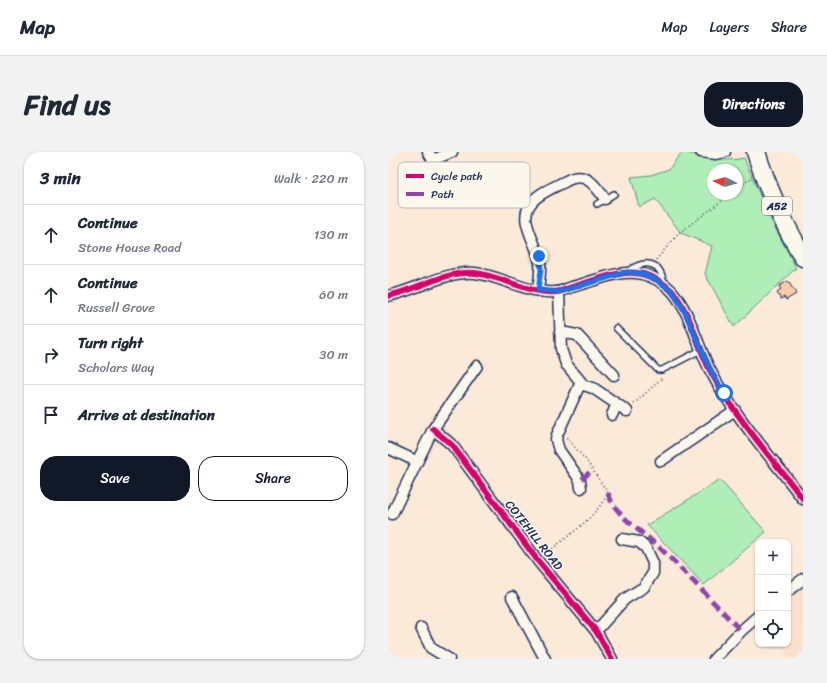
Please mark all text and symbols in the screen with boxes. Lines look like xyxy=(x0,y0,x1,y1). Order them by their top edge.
text: Map xyxy=(20,11,55,44)
text: Map xyxy=(662,15,687,40)
text: Layers xyxy=(709,15,749,40)
text: Share xyxy=(771,15,807,40)
text: Find us xyxy=(24,80,111,129)
button: Directions xyxy=(704,82,803,127)
legend xyxy=(398,162,530,208)
text: 3 min xyxy=(40,163,81,193)
north arrow xyxy=(707,164,743,200)
text: Walk · 220 m xyxy=(274,167,348,190)
text: Cycle path xyxy=(431,167,483,186)
text: Path xyxy=(431,185,454,204)
road number: A52 xyxy=(762,197,792,215)
text: Continue xyxy=(78,210,138,236)
text: 130 m xyxy=(314,223,348,246)
icon: ahead xyxy=(40,224,62,246)
text: Stone House Road xyxy=(78,236,181,259)
route end xyxy=(530,247,548,265)
text: Continue xyxy=(78,270,138,296)
text: 60 m xyxy=(319,283,348,306)
icon: ahead xyxy=(40,284,62,306)
text: Russell Grove xyxy=(78,296,155,319)
text: Turn right xyxy=(78,330,143,356)
text: 30 m xyxy=(319,343,348,366)
icon: right xyxy=(40,344,62,366)
text: Scholars Way xyxy=(78,356,154,379)
route start xyxy=(715,384,733,402)
text: Arrive at destination xyxy=(78,402,215,428)
icon: arrive xyxy=(40,404,62,426)
button: Save xyxy=(40,456,190,501)
button: Share xyxy=(198,456,348,501)
street label: COTEHILL ROAD xyxy=(499,495,569,576)
map controls xyxy=(755,539,791,647)
button: + xyxy=(755,539,791,575)
button: − xyxy=(755,575,791,611)
button: locate xyxy=(755,611,791,647)

